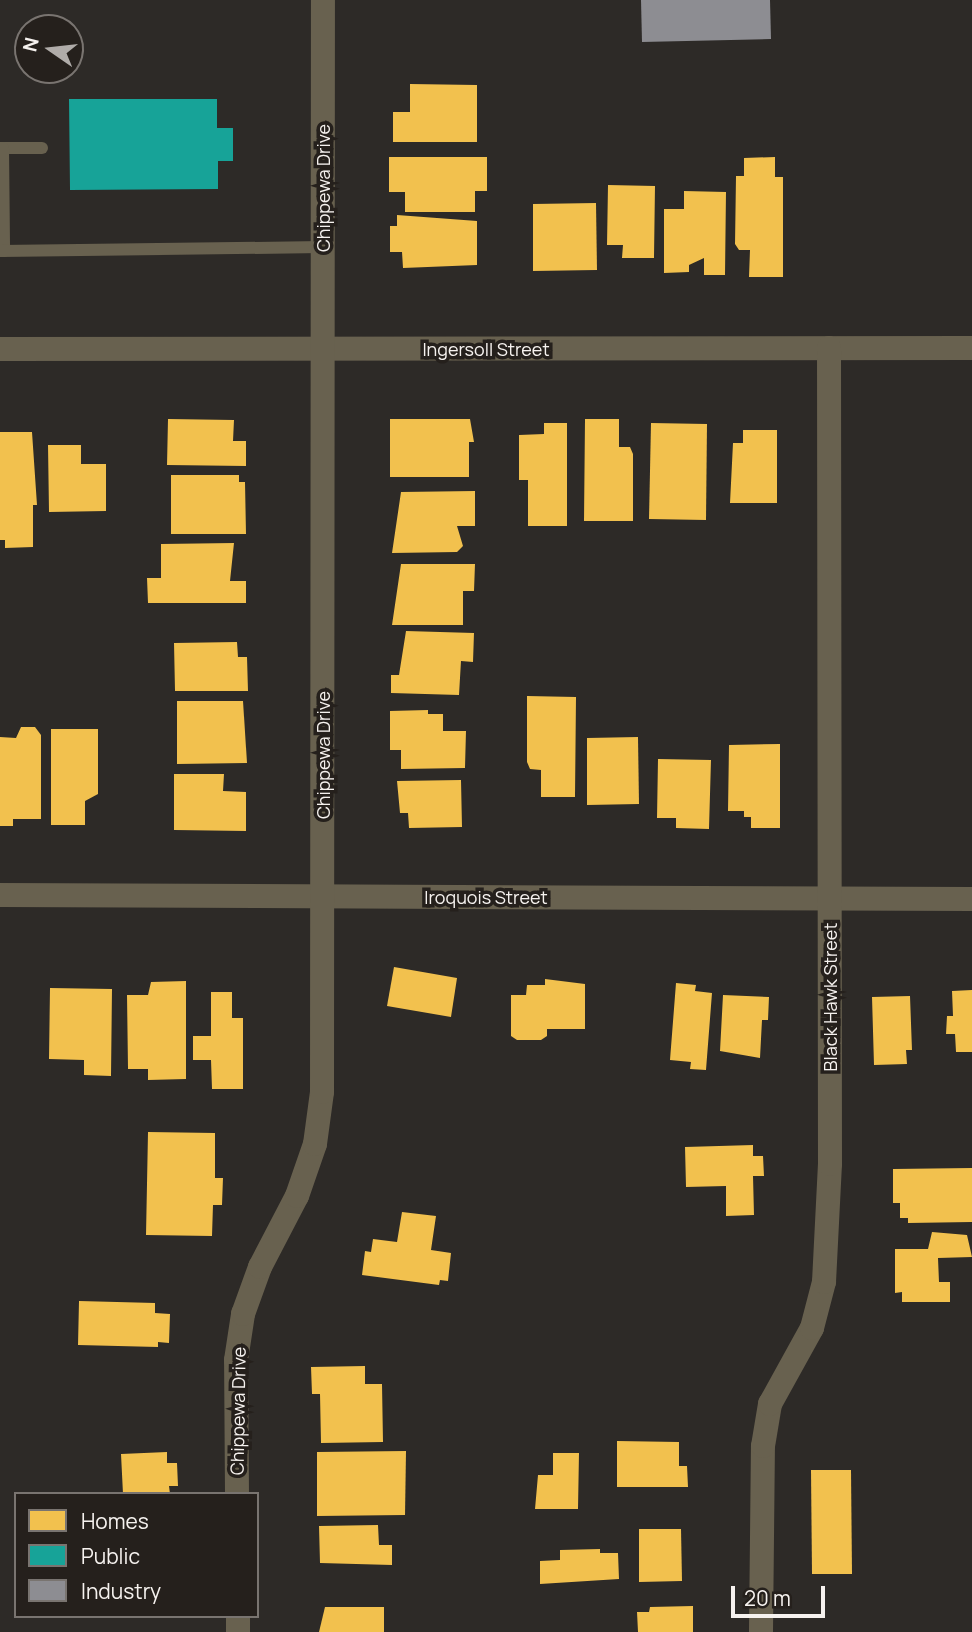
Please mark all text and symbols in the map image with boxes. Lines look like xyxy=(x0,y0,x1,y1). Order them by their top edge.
north arrow xyxy=(14,14,84,84)
text: N xyxy=(16,35,45,54)
street label: Chippewa Drive xyxy=(312,124,334,252)
street label: Ingersoll Street xyxy=(422,338,550,360)
street label: Chippewa Drive xyxy=(312,691,334,819)
street label: Iroquois Street xyxy=(424,886,548,908)
street label: Black Hawk Street xyxy=(819,923,841,1071)
street label: Chippewa Drive xyxy=(226,1347,250,1475)
legend xyxy=(14,1492,259,1618)
text: Homes xyxy=(81,1507,149,1535)
text: Public xyxy=(81,1542,140,1570)
scale bar xyxy=(734,1572,828,1616)
text: Industry xyxy=(81,1577,161,1605)
text: 20 m xyxy=(744,1584,791,1612)

